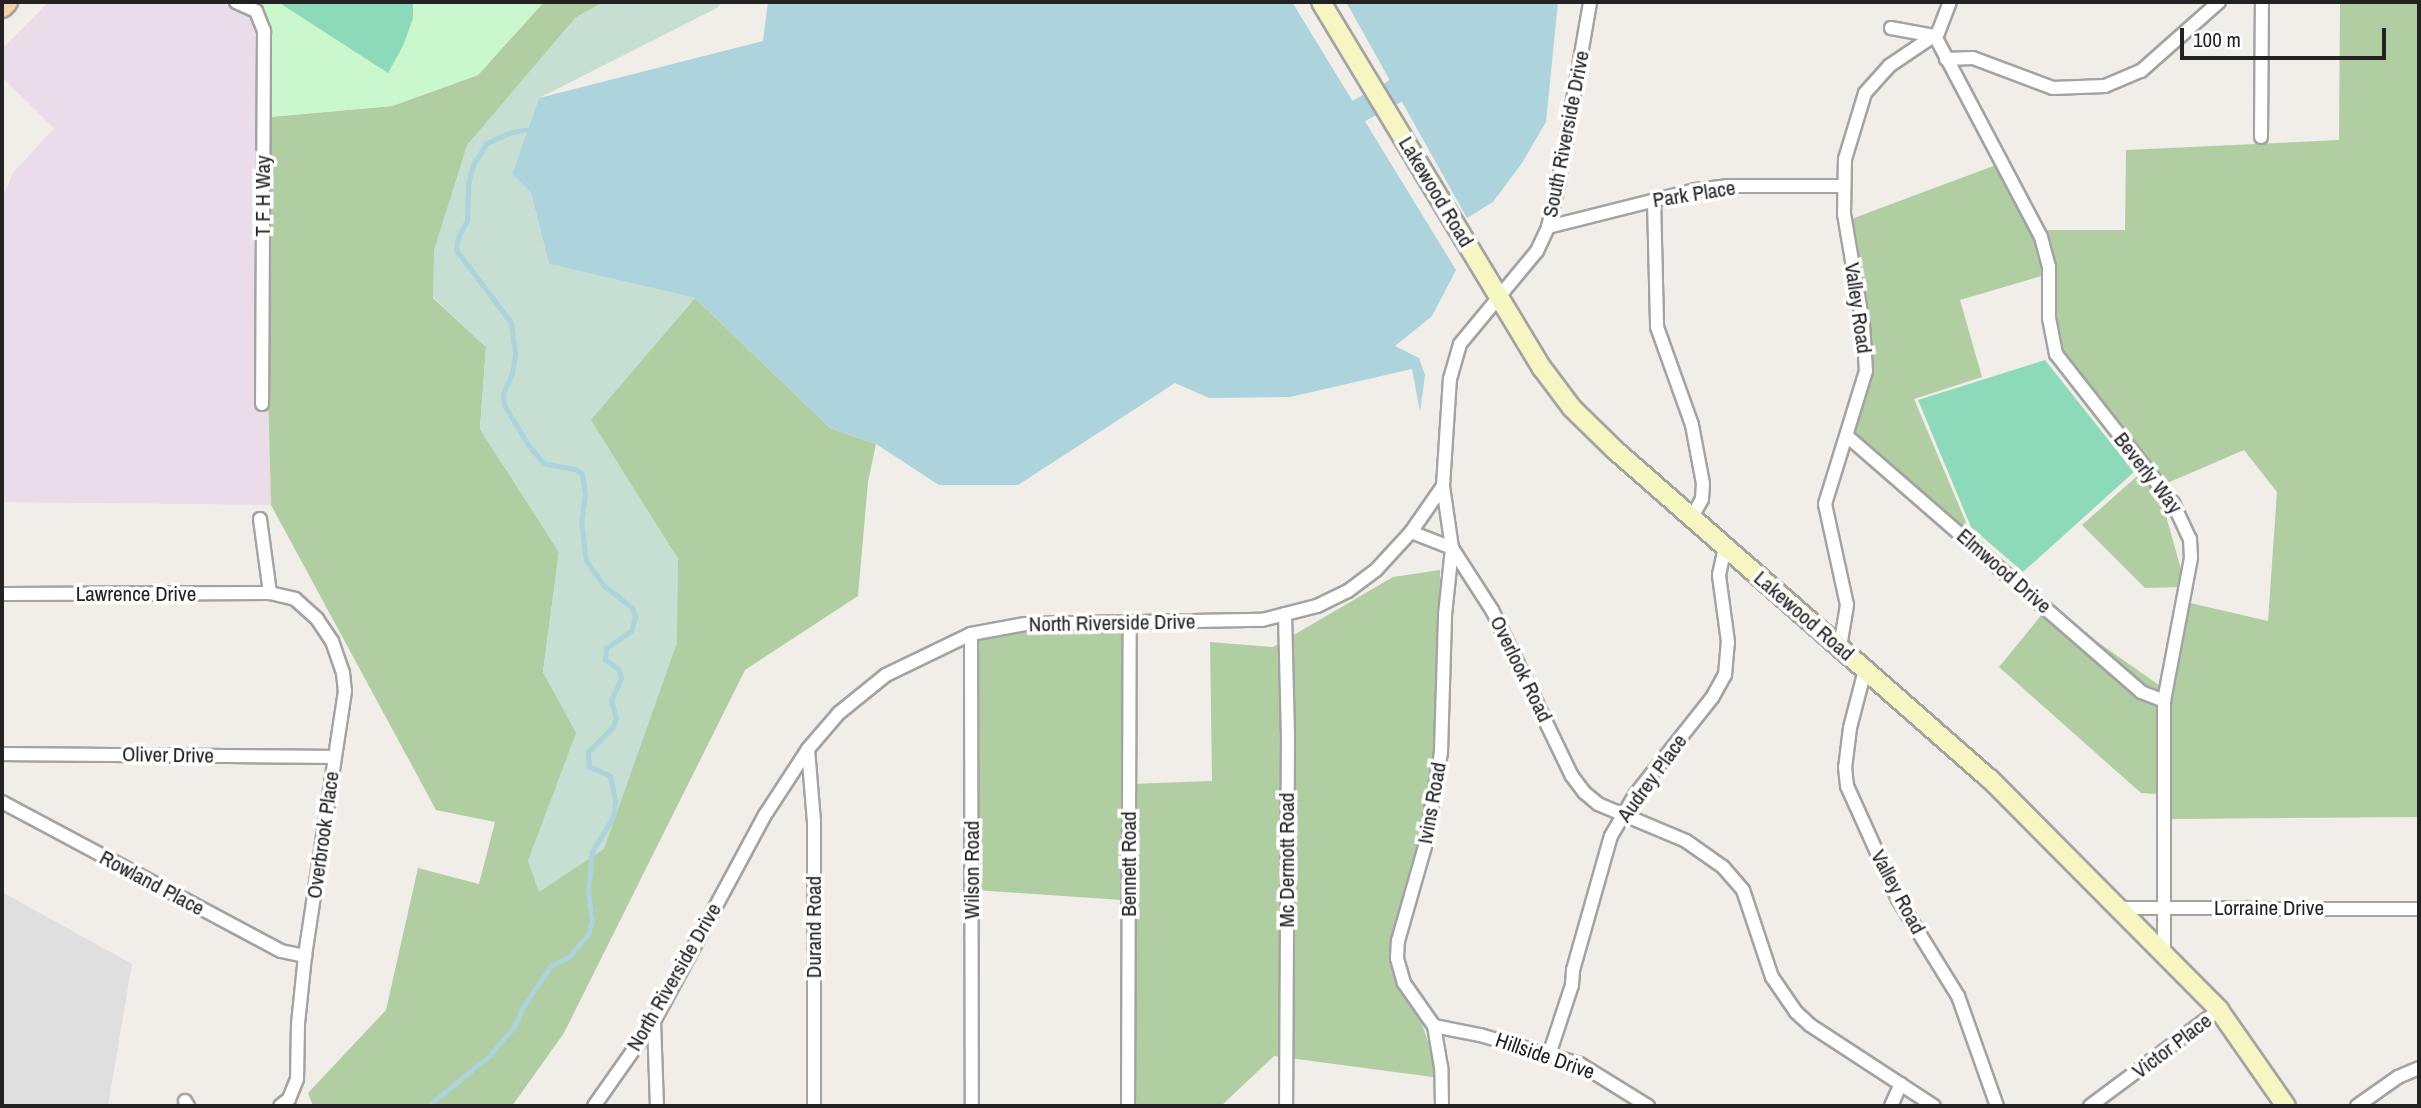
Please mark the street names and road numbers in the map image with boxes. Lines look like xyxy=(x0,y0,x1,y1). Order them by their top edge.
street label: South Riverside Drive xyxy=(1537,48,1595,220)
street label: Lakewood Road xyxy=(1393,132,1479,252)
street label: T F H Way xyxy=(250,155,276,237)
street label: Park Place xyxy=(1651,175,1737,213)
street label: Valley Road xyxy=(1839,261,1877,355)
street label: Beverly Way xyxy=(2109,427,2187,519)
street label: Elmwood Drive xyxy=(1952,523,2056,619)
street label: Lakewood Road xyxy=(1749,566,1859,666)
street label: Lawrence Drive xyxy=(76,581,196,607)
street label: North Riverside Drive xyxy=(1029,609,1195,637)
street label: Overlook Road xyxy=(1485,612,1557,726)
street label: Audrey Place xyxy=(1612,729,1692,827)
street label: Oliver Drive xyxy=(122,742,214,768)
street label: Ivins Road xyxy=(1412,760,1452,846)
street label: Overbrook Place xyxy=(302,770,344,900)
street label: Mc Dermott Road xyxy=(1274,793,1300,927)
street label: Bennett Road xyxy=(1116,811,1142,917)
street label: Wilson Road xyxy=(959,821,985,919)
street label: Rowland Place xyxy=(95,845,209,921)
street label: Valley Road xyxy=(1865,846,1931,938)
street label: Durand Road xyxy=(801,876,827,978)
street label: Lorraine Drive xyxy=(2214,895,2324,921)
street label: North Riverside Drive xyxy=(621,899,727,1055)
street label: Victor Place xyxy=(2127,1008,2217,1084)
street label: Hillside Drive xyxy=(1492,1027,1598,1085)

